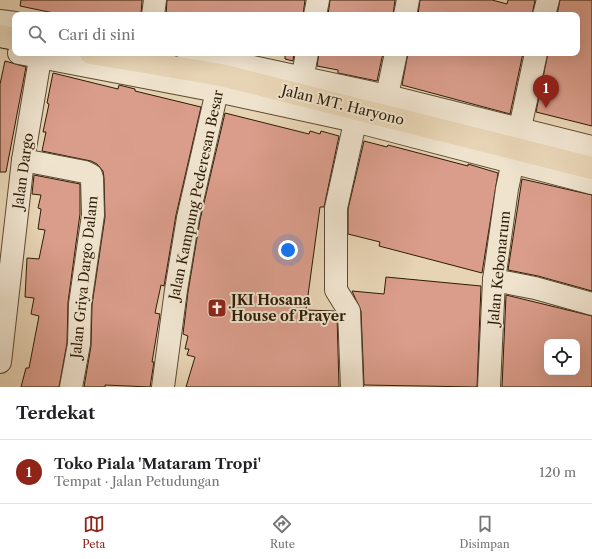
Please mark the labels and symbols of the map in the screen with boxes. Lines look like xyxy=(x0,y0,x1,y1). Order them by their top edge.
pin: 1 xyxy=(533,75,559,108)
street label: Jalan MT. Haryono xyxy=(278,81,406,129)
street label: Jalan Kampung Pederesan Besar xyxy=(165,88,227,304)
street label: Jalan Dargo xyxy=(8,132,37,212)
street label: Jalan Griya Dargo Dalam xyxy=(66,195,101,361)
street label: Jalan Kebonarum xyxy=(484,210,514,328)
your location xyxy=(278,240,298,260)
place label: JKI Hosana House of Prayer xyxy=(228,291,346,325)
church icon: JKI Hosana House of Prayer xyxy=(206,297,228,319)

